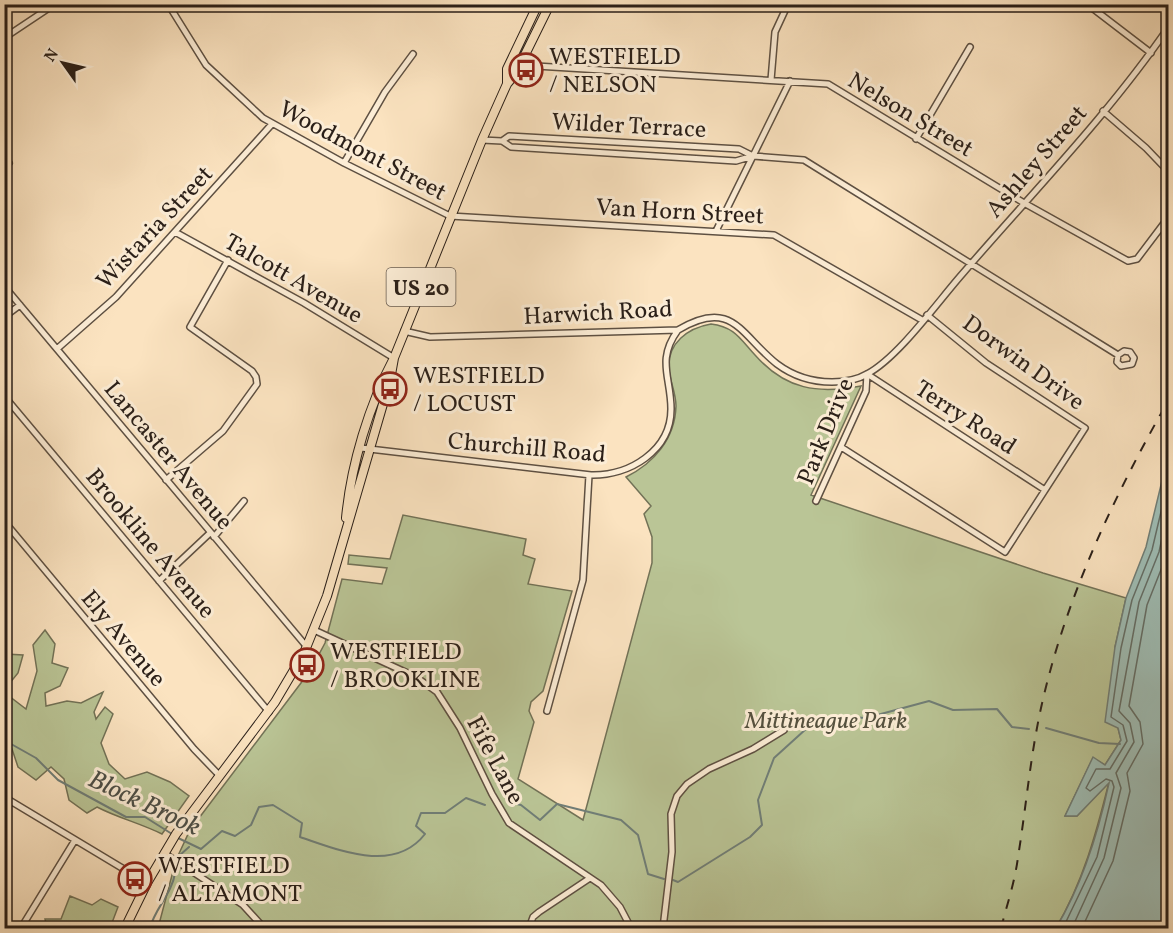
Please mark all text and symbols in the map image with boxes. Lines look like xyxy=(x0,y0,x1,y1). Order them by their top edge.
north arrow xyxy=(33,33,93,93)
place label: WESTFIELD / NELSON xyxy=(549,41,681,103)
text: N xyxy=(40,44,65,67)
bus stop icon: WESTFIELD / NELSON xyxy=(508,52,544,88)
street label: Nelson Street xyxy=(841,65,979,167)
street label: Woodmont Street xyxy=(272,93,452,210)
street label: Ashley Street xyxy=(979,98,1096,226)
street label: Wilder Terrace xyxy=(551,106,707,148)
street label: Wistaria Street xyxy=(89,159,222,298)
street label: Van Horn Street xyxy=(595,192,765,234)
street label: Talcott Avenue xyxy=(217,226,369,333)
road number: US 20 xyxy=(386,268,456,306)
street label: Harwich Road xyxy=(523,293,674,335)
street label: Dorwin Drive xyxy=(955,308,1091,420)
place label: WESTFIELD / LOCUST xyxy=(413,360,545,422)
bus stop icon: WESTFIELD / LOCUST xyxy=(372,371,408,407)
street label: Park Drive xyxy=(790,373,864,490)
street label: Terry Road xyxy=(907,373,1022,464)
street label: Lancaster Avenue xyxy=(95,374,240,538)
street label: Churchill Road xyxy=(446,425,607,473)
street label: Brookline Avenue xyxy=(76,462,223,627)
street label: Ely Avenue xyxy=(72,583,173,695)
place label: WESTFIELD / BROOKLINE xyxy=(330,636,480,698)
bus stop icon: WESTFIELD / BROOKLINE xyxy=(289,647,325,683)
park label: Mittineague Park xyxy=(744,705,907,739)
street label: Fife Lane xyxy=(457,711,532,811)
water label: Block Brook xyxy=(82,762,206,846)
place label: WESTFIELD / ALTAMONT xyxy=(158,850,302,912)
bus stop icon: WESTFIELD / ALTAMONT xyxy=(117,861,153,897)

